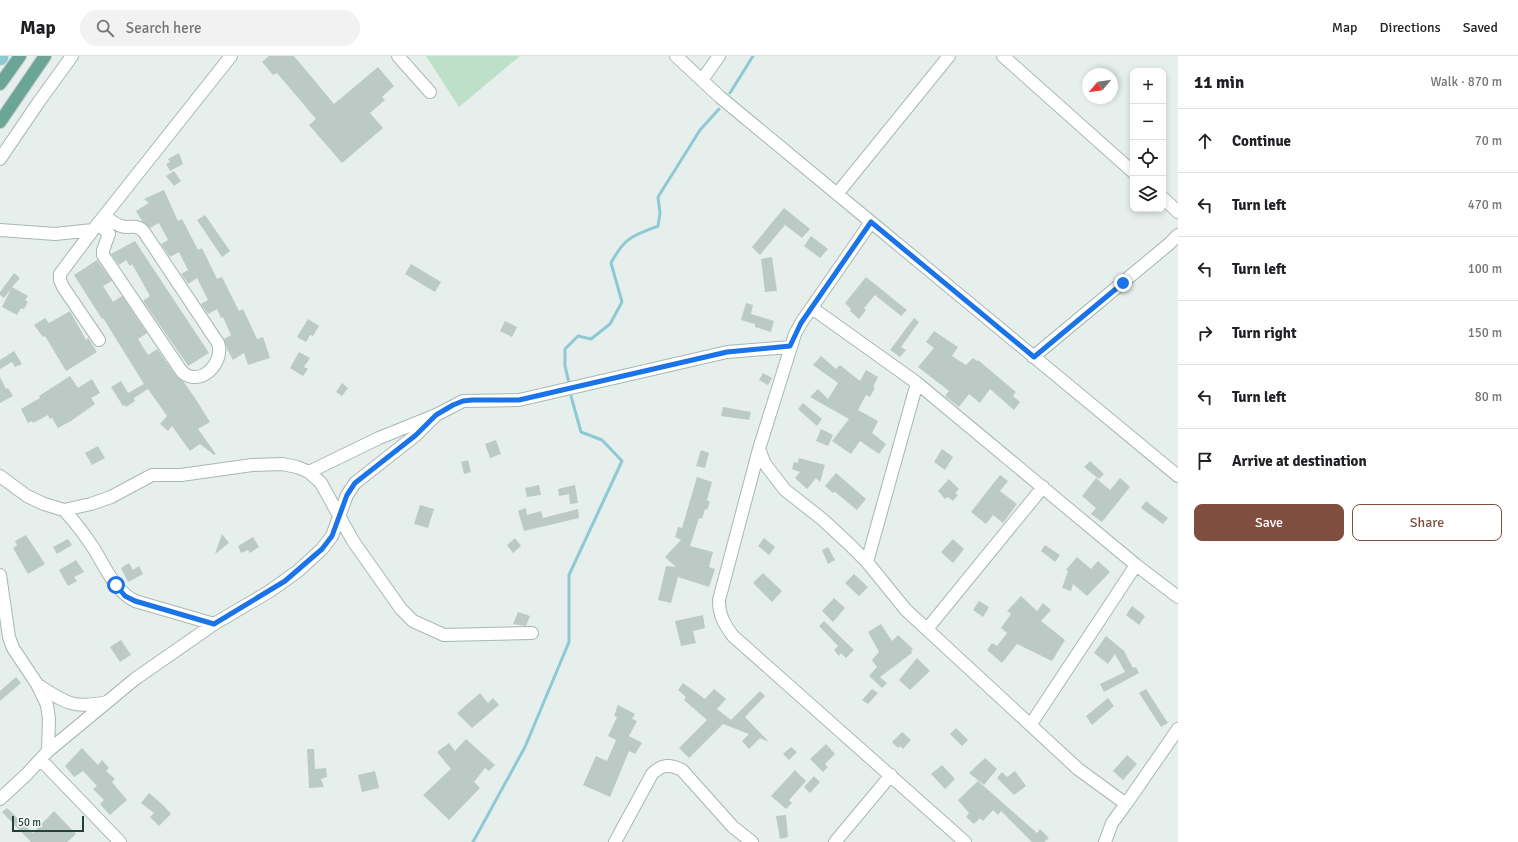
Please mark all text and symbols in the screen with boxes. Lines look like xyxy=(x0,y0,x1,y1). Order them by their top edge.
search box xyxy=(80,10,360,46)
text: Map xyxy=(20,16,56,40)
icon: search xyxy=(94,17,116,39)
text: Search here xyxy=(126,19,201,37)
text: Map xyxy=(1332,19,1358,36)
text: Directions xyxy=(1380,19,1441,36)
text: Saved xyxy=(1463,19,1498,36)
north arrow xyxy=(1082,68,1118,104)
map controls xyxy=(1130,68,1166,212)
button: + xyxy=(1130,68,1166,104)
text: 11 min xyxy=(1194,72,1244,93)
text: Walk · 870 m xyxy=(1431,74,1502,90)
button: − xyxy=(1130,104,1166,140)
icon: ahead xyxy=(1194,130,1216,152)
text: Continue xyxy=(1232,132,1291,150)
text: 70 m xyxy=(1475,133,1502,149)
button: locate xyxy=(1130,140,1166,176)
button: layers xyxy=(1130,176,1166,212)
icon: left xyxy=(1194,194,1216,216)
text: Turn left xyxy=(1232,196,1286,214)
text: 470 m xyxy=(1468,197,1502,213)
icon: left xyxy=(1194,258,1216,280)
text: Turn left xyxy=(1232,260,1286,278)
text: 100 m xyxy=(1468,261,1502,277)
route end xyxy=(1114,274,1132,292)
icon: right xyxy=(1194,322,1216,344)
text: Turn right xyxy=(1232,324,1297,342)
text: 150 m xyxy=(1468,325,1502,341)
icon: left xyxy=(1194,386,1216,408)
text: Turn left xyxy=(1232,388,1286,406)
text: 80 m xyxy=(1475,389,1502,405)
icon: arrive xyxy=(1194,450,1216,472)
text: Arrive at destination xyxy=(1232,452,1367,470)
button: Save xyxy=(1194,504,1344,541)
button: Share xyxy=(1352,504,1502,541)
route start xyxy=(107,576,125,594)
scale bar xyxy=(12,814,84,833)
text: 50 m xyxy=(18,816,41,829)

